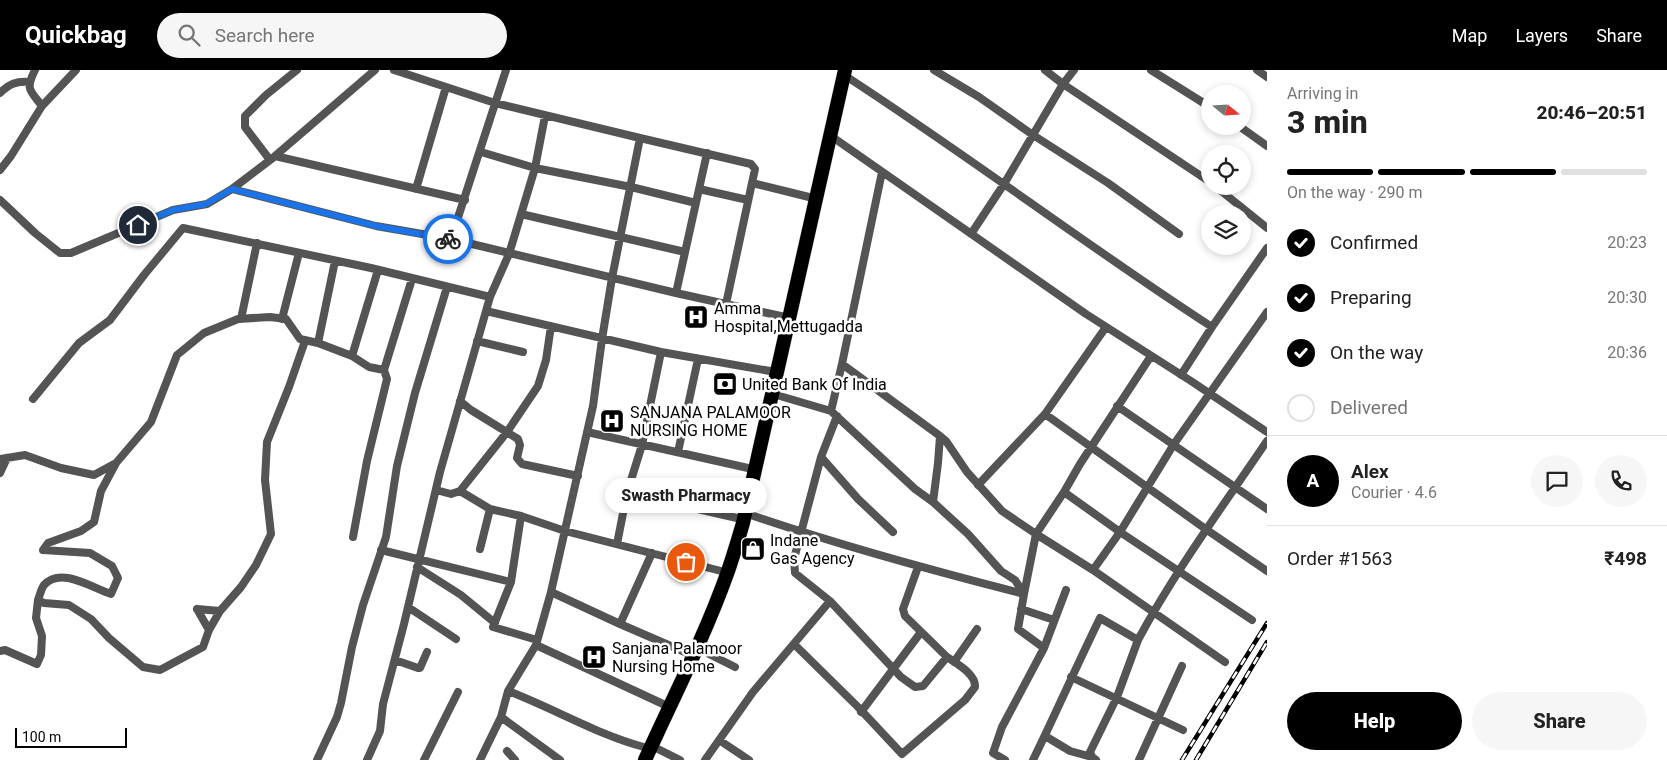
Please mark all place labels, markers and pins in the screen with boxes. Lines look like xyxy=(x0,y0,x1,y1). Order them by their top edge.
pin xyxy=(117,204,159,246)
place label: Amma Hospital,Mettugadda xyxy=(714,299,863,336)
hospital icon: Amma Hospital,Mettugadda xyxy=(683,304,709,330)
bank icon: United Bank Of India xyxy=(712,371,738,397)
place label: United Bank Of India xyxy=(742,375,887,394)
place label: SANJANA PALAMOOR NURSING HOME xyxy=(630,403,791,440)
hospital icon: SANJANA PALAMOOR NURSING HOME xyxy=(599,408,625,434)
callout: Swasth Pharmacy xyxy=(605,477,767,512)
place label: Indane Gas Agency xyxy=(770,531,855,568)
shop icon: Indane Gas Agency xyxy=(740,536,766,562)
pin xyxy=(665,541,707,583)
place label: Sanjana Palamoor Nursing Home xyxy=(612,639,743,676)
hospital icon: Sanjana Palamoor Nursing Home xyxy=(581,644,607,670)

